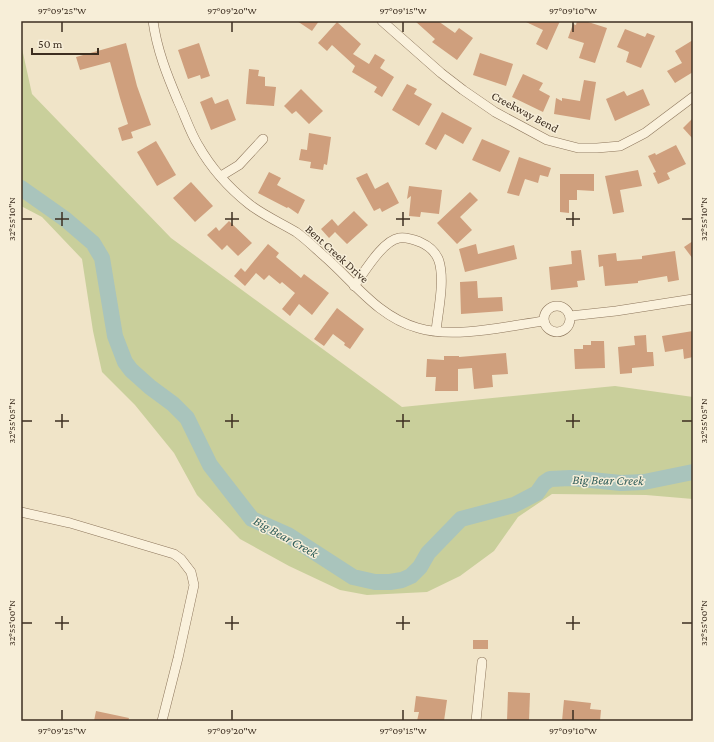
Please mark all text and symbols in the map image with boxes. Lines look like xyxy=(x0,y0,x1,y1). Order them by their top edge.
text: 97°09'25"W xyxy=(38,5,87,16)
text: 97°09'20"W xyxy=(207,5,258,16)
text: 97°09'15"W xyxy=(379,5,427,16)
text: 97°09'10"W xyxy=(549,5,598,16)
scale bar xyxy=(32,30,98,56)
text: 50 m xyxy=(38,37,63,51)
street label: Creekway Bend xyxy=(489,88,561,136)
text: 32°55'10"N xyxy=(6,197,17,241)
text: 32°55'10"N xyxy=(698,197,709,241)
street label: Bent Creek Drive xyxy=(303,222,371,286)
text: 32°55'05"N xyxy=(6,398,17,444)
text: 32°55'05"N xyxy=(698,398,709,444)
water label: Big Bear Creek xyxy=(572,472,645,488)
water label: Big Bear Creek xyxy=(251,513,322,562)
text: 32°55'00"N xyxy=(6,600,17,646)
text: 32°55'00"N xyxy=(698,600,709,646)
text: 97°09'25"W xyxy=(38,725,87,736)
text: 97°09'20"W xyxy=(207,725,258,736)
text: 97°09'15"W xyxy=(379,725,427,736)
text: 97°09'10"W xyxy=(549,725,598,736)

